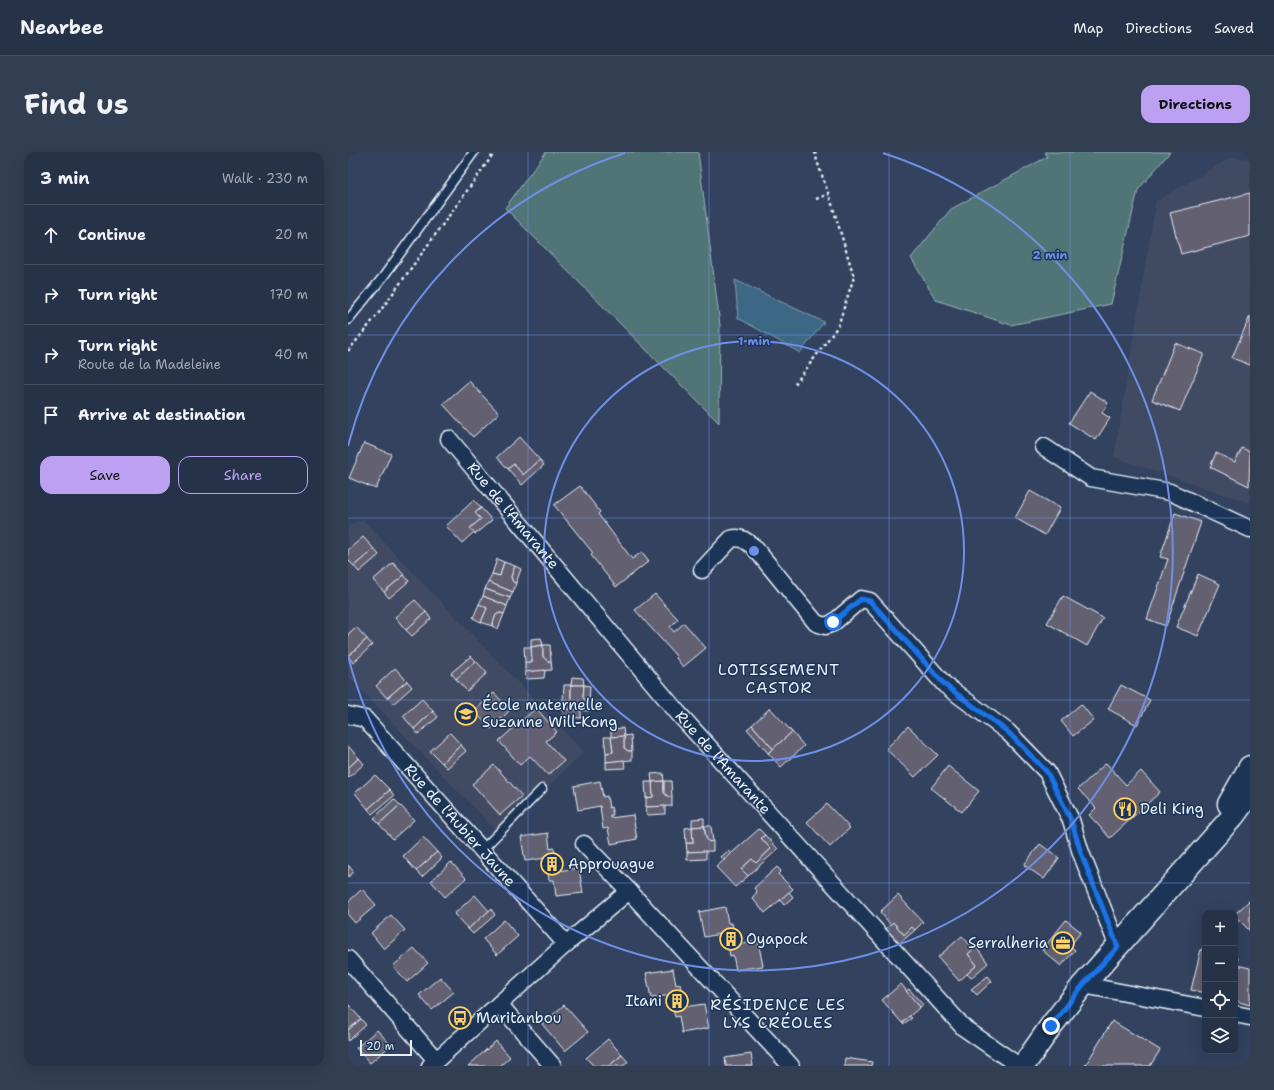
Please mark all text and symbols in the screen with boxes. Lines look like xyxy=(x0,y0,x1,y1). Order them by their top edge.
text: Nearbee xyxy=(20,15,104,40)
text: Map xyxy=(1074,19,1104,37)
text: Directions xyxy=(1126,19,1192,37)
text: Saved xyxy=(1214,19,1254,37)
text: Find us xyxy=(24,85,129,123)
button: Directions xyxy=(1141,85,1250,123)
text: 3 min xyxy=(40,167,90,189)
text: Walk · 230 m xyxy=(222,170,308,187)
icon: ahead xyxy=(40,224,62,246)
text: Continue xyxy=(78,225,146,245)
text: 20 m xyxy=(275,226,308,243)
text: 2 min xyxy=(1033,247,1068,263)
icon: right xyxy=(40,284,62,306)
text: Turn right xyxy=(78,285,158,305)
text: 170 m xyxy=(270,286,308,303)
text: 1 min xyxy=(738,333,770,349)
text: Turn right xyxy=(78,336,158,356)
icon: right xyxy=(40,344,62,366)
text: 40 m xyxy=(274,346,308,363)
text: Route de la Madeleine xyxy=(78,356,221,373)
icon: arrive xyxy=(40,404,62,426)
text: Arrive at destination xyxy=(78,405,246,425)
button: Save xyxy=(40,456,170,494)
button: Share xyxy=(178,456,308,494)
street label: Rue de l'Amarante xyxy=(463,458,564,573)
centre of rings xyxy=(747,544,761,558)
route start xyxy=(824,613,842,631)
district label: LOTISSEMENT CASTOR xyxy=(718,659,840,698)
place label: École maternelle Suzanne Will-Kong xyxy=(482,694,618,732)
school or university icon: École maternelle Suzanne Will-Kong xyxy=(453,701,479,727)
street label: Rue de l'Amarante xyxy=(671,706,775,819)
street label: Rue de l'Aubier Jaune xyxy=(400,760,520,891)
restaurant icon: Deli King xyxy=(1112,796,1138,822)
place label: Deli King xyxy=(1140,799,1204,819)
building icon: Approuague xyxy=(539,851,565,877)
place label: Approuague xyxy=(568,854,655,874)
map controls xyxy=(1202,910,1238,1054)
button: + xyxy=(1202,910,1238,946)
building icon: Oyapock xyxy=(718,926,744,952)
place label: Oyapock xyxy=(746,929,808,949)
office icon: Serralheria xyxy=(1050,930,1076,956)
place label: Serralheria xyxy=(968,933,1049,953)
button: − xyxy=(1202,946,1238,982)
button: locate xyxy=(1202,982,1238,1018)
building icon: Itani xyxy=(664,988,690,1014)
place label: Itani xyxy=(625,991,662,1011)
district label: RÉSIDENCE LES LYS CRÉOLES xyxy=(710,994,846,1033)
bus stop icon: Maritanbou xyxy=(447,1005,473,1031)
place label: Maritanbou xyxy=(476,1008,561,1028)
route end xyxy=(1042,1017,1060,1035)
button: layers xyxy=(1202,1018,1238,1054)
scale bar xyxy=(360,1038,412,1057)
text: 20 m xyxy=(366,1039,394,1054)

